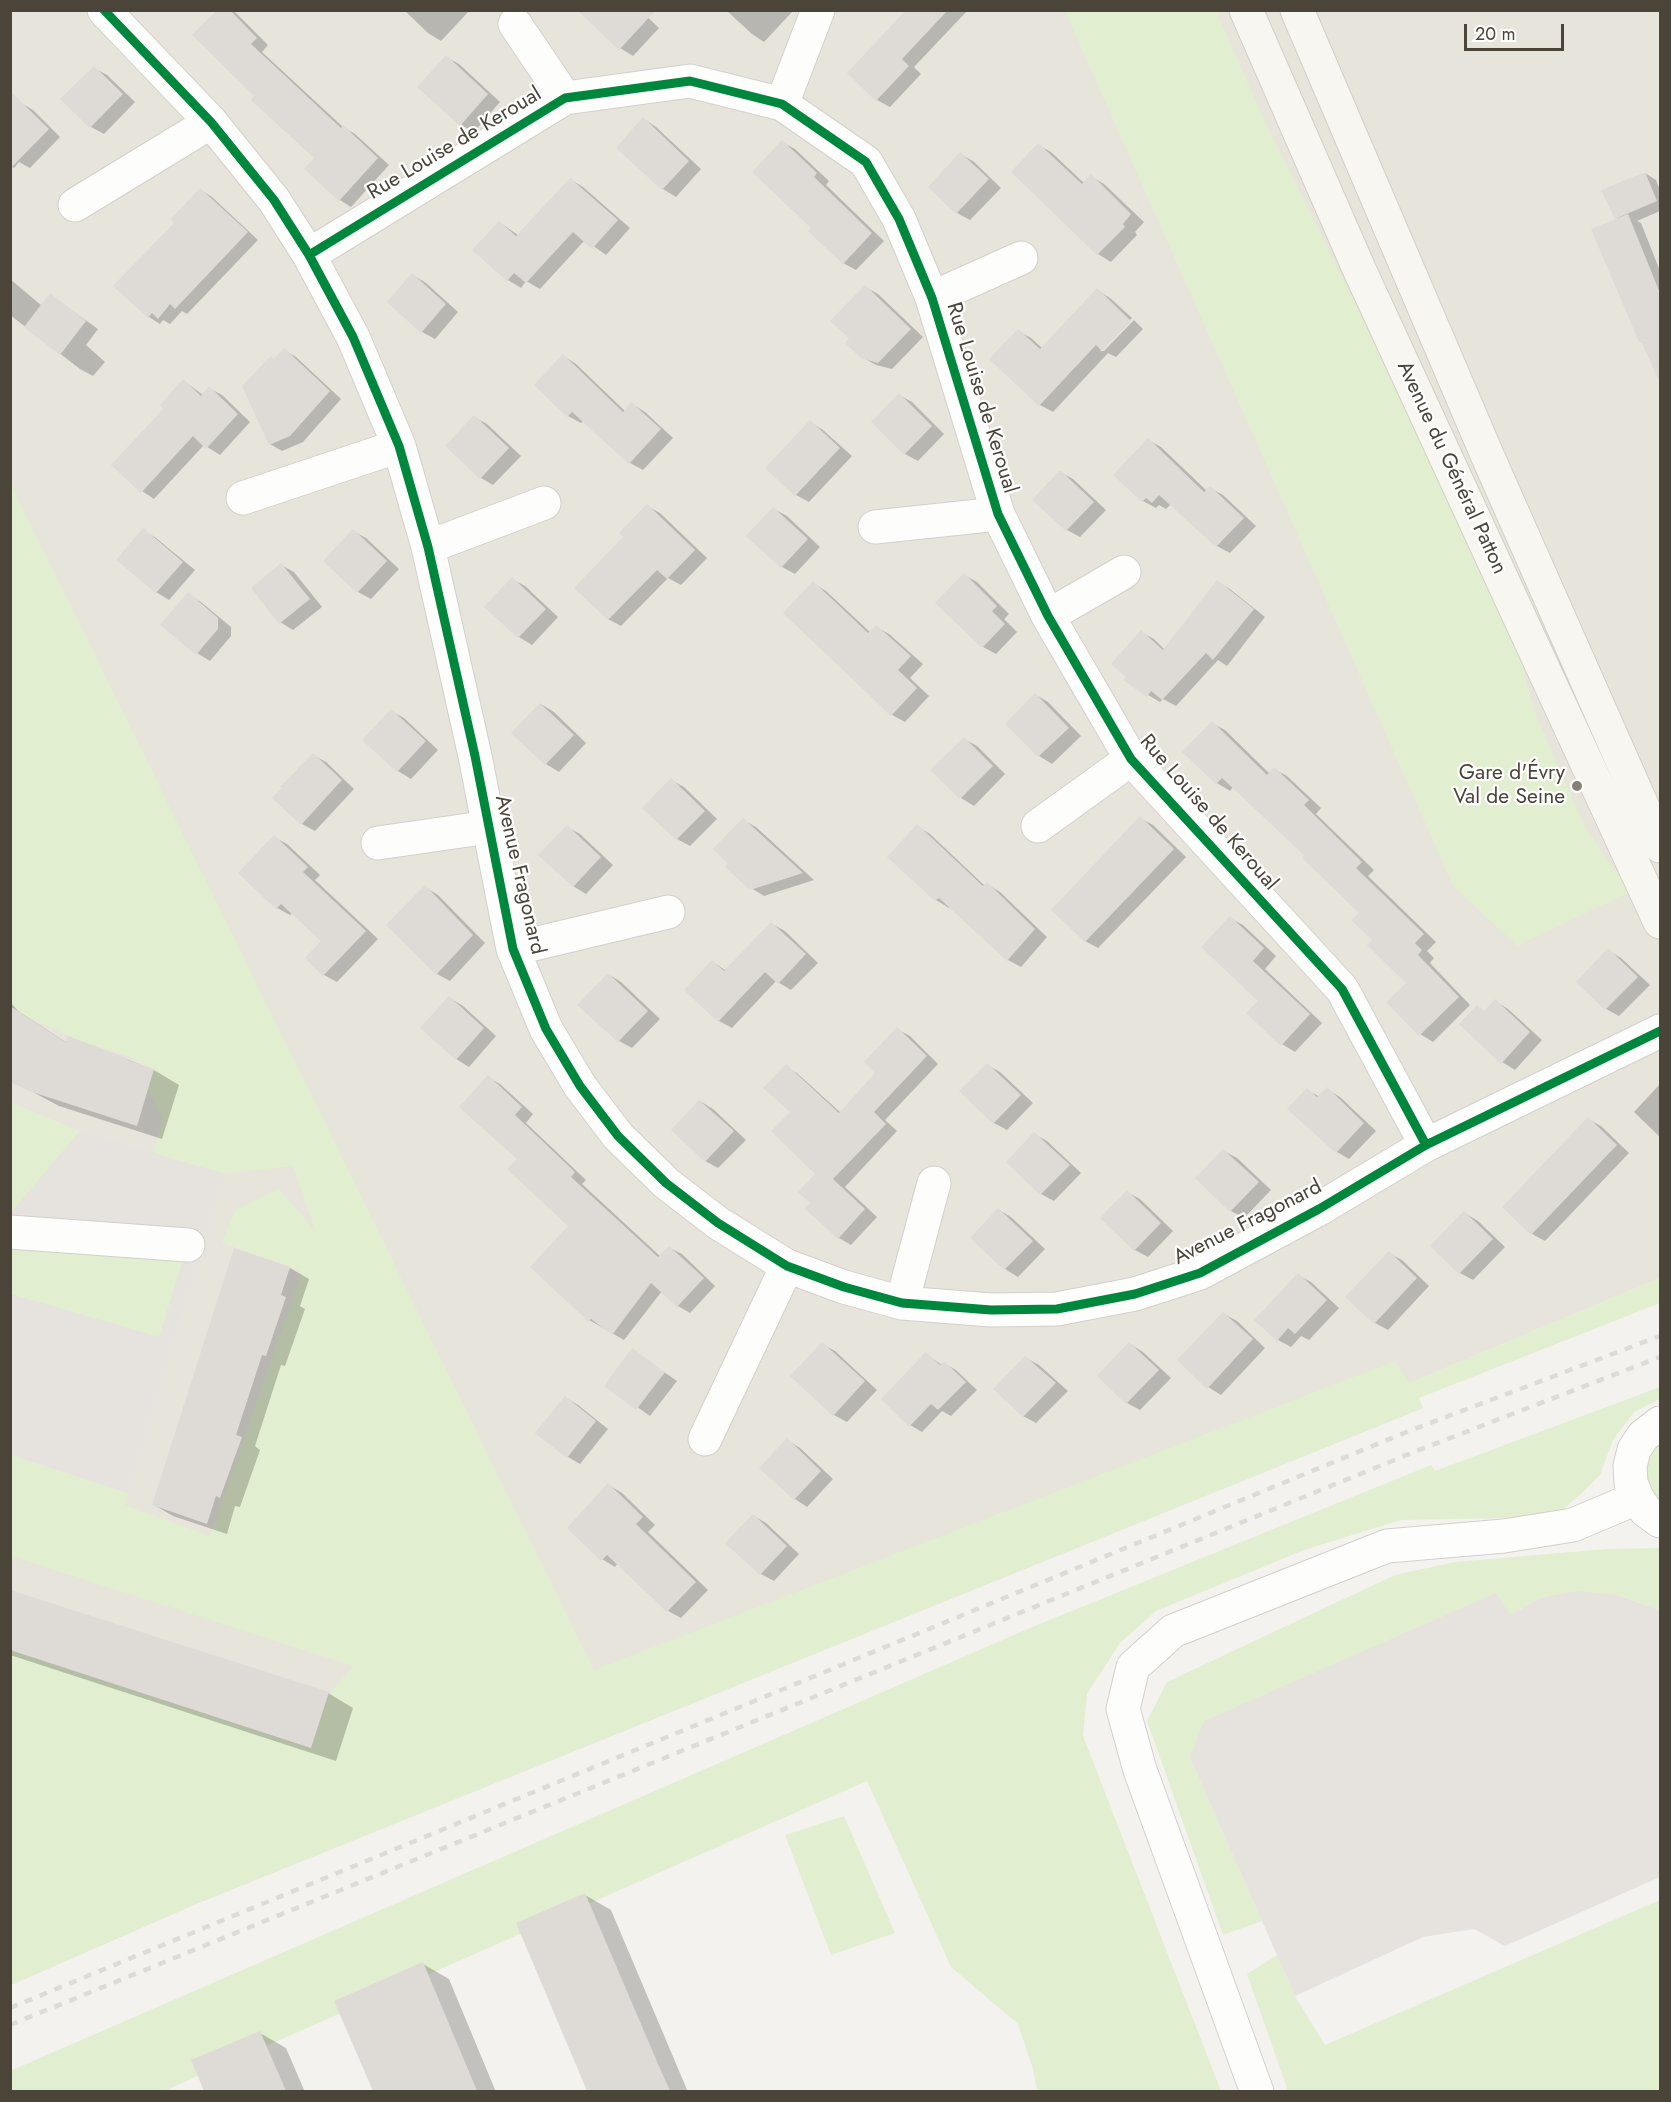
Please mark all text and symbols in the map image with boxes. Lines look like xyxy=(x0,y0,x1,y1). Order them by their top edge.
scale bar xyxy=(1467,12,1568,50)
text: 20 m xyxy=(1475,21,1515,47)
street label: Rue Louise de Keroual xyxy=(364,82,546,206)
street label: Rue Louise de Keroual xyxy=(940,299,1022,497)
street label: Avenue du Général Patton xyxy=(1391,358,1511,578)
street label: Rue Louise de Keroual xyxy=(1133,730,1283,896)
place label: Gare d'Évry Val de Seine xyxy=(1453,761,1565,811)
marker: Gare d'Évry Val de Seine xyxy=(1570,779,1584,793)
street label: Avenue Fragonard xyxy=(488,793,550,957)
street label: Avenue Fragonard xyxy=(1170,1175,1326,1271)

